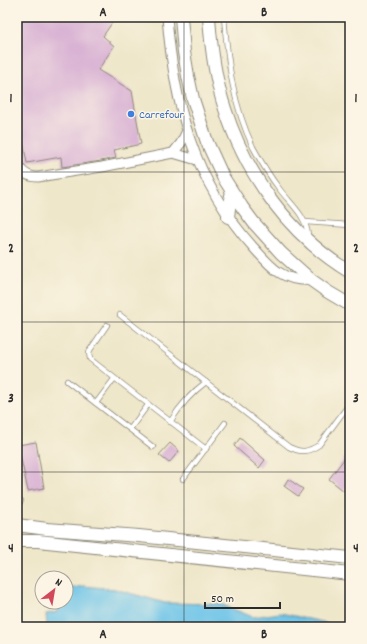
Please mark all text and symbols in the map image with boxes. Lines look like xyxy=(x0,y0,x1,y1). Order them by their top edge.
text: A xyxy=(99,4,107,23)
text: B xyxy=(261,4,267,23)
text: 1 xyxy=(10,90,13,109)
text: 1 xyxy=(355,90,358,109)
place label: Carrefour xyxy=(139,107,184,124)
marker: Carrefour xyxy=(126,109,136,119)
text: 2 xyxy=(8,240,14,259)
text: 2 xyxy=(353,240,359,259)
text: 3 xyxy=(8,390,14,409)
text: 3 xyxy=(353,390,359,409)
text: 4 xyxy=(8,540,14,559)
text: 4 xyxy=(353,540,359,559)
north arrow xyxy=(34,570,74,610)
text: N xyxy=(52,575,65,592)
scale bar xyxy=(205,584,280,610)
text: 50 m xyxy=(211,591,234,608)
text: A xyxy=(99,626,107,644)
text: B xyxy=(261,626,267,644)

